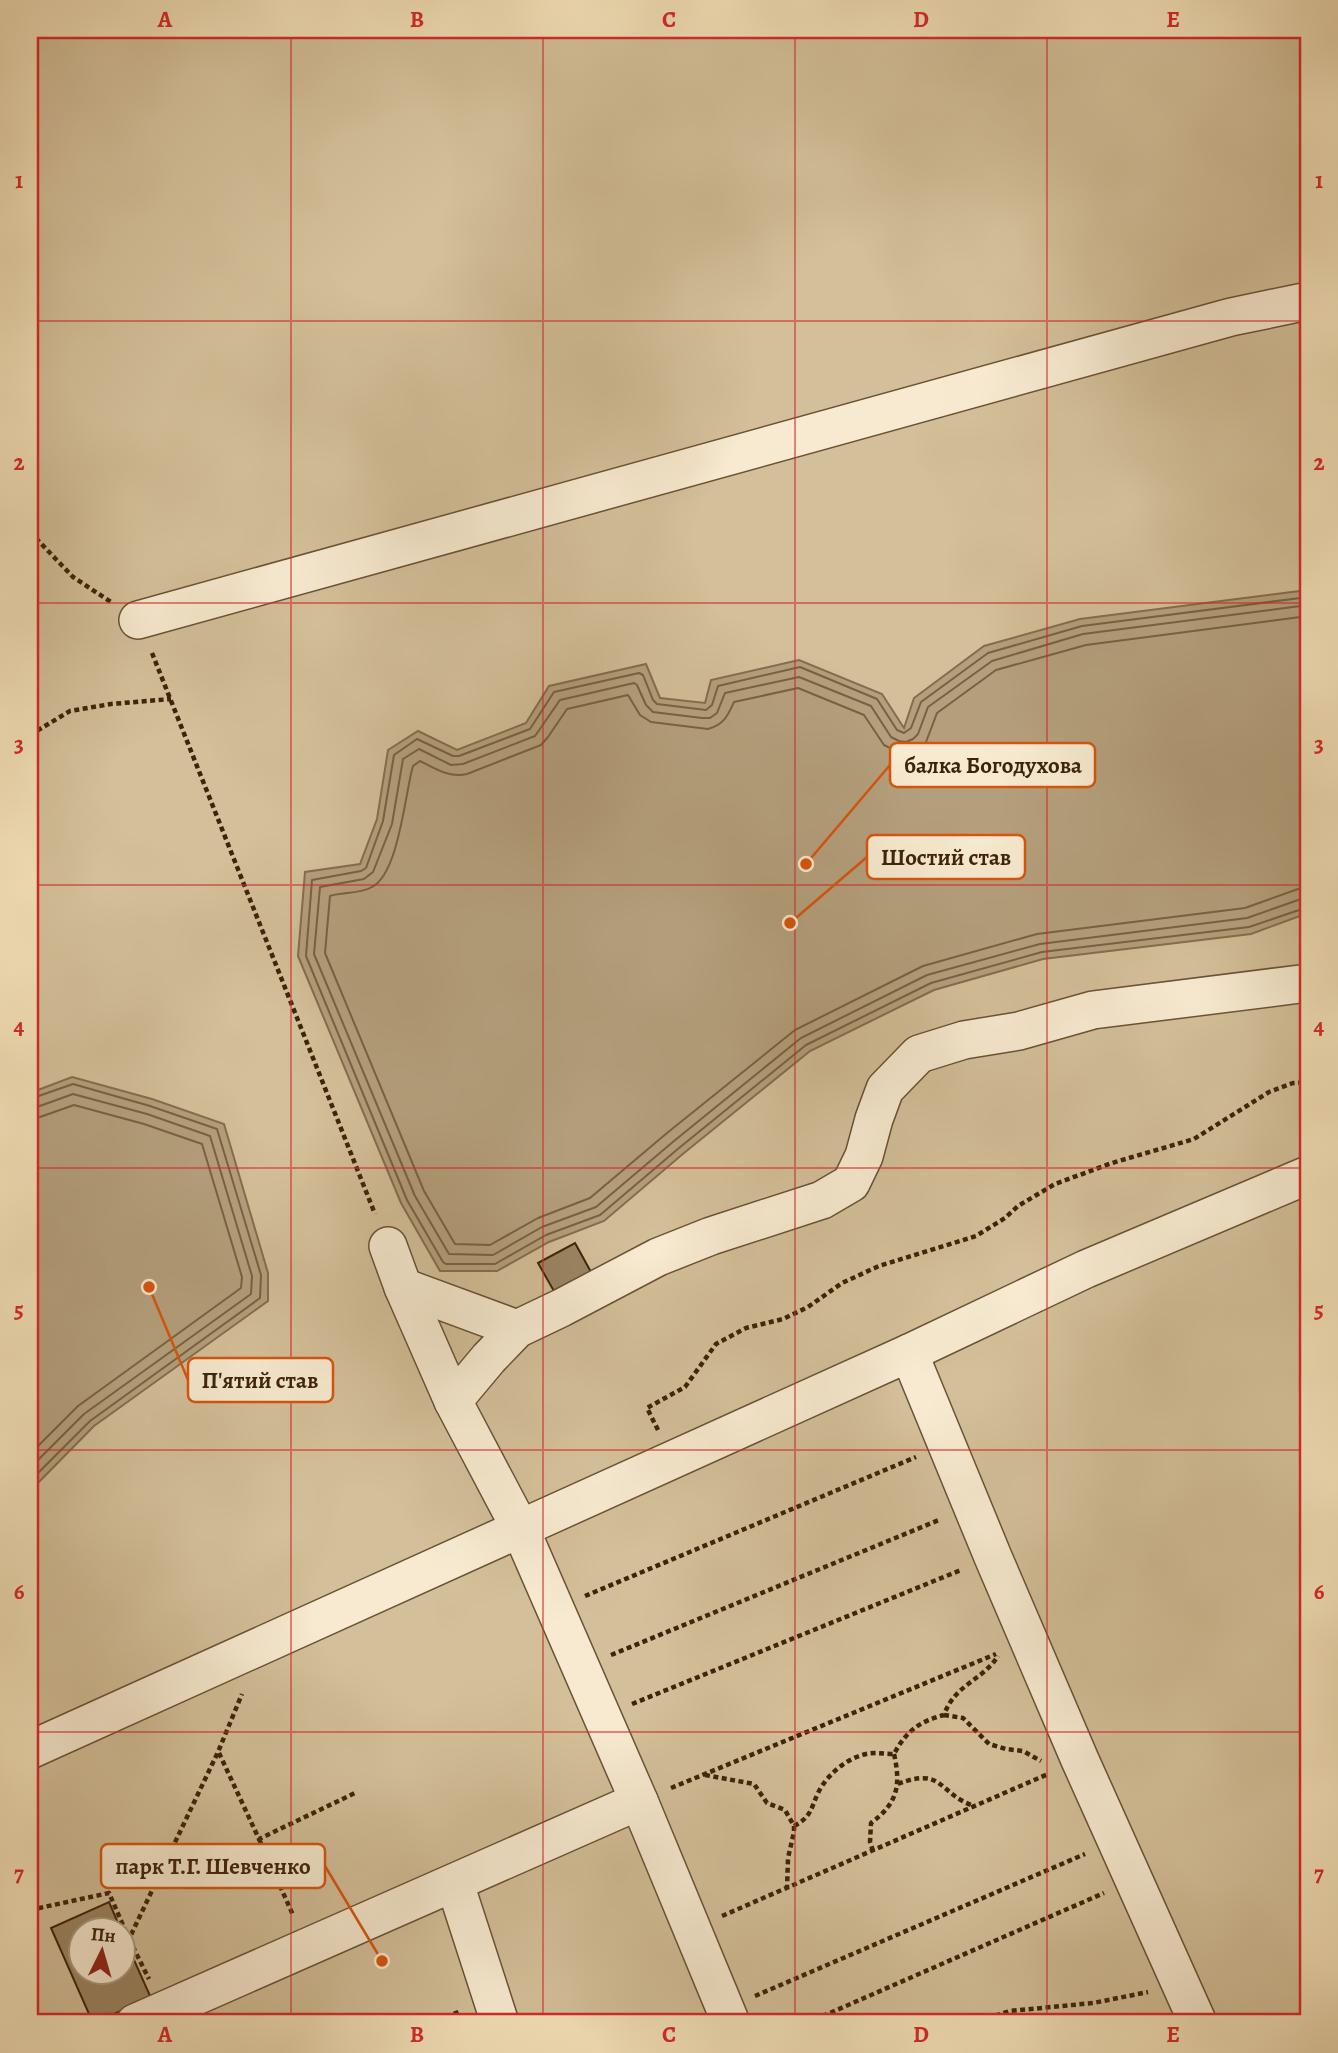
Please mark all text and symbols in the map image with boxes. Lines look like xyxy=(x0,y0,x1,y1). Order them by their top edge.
text: A xyxy=(157,4,173,35)
text: B xyxy=(410,4,424,35)
text: C xyxy=(662,4,676,35)
text: D xyxy=(913,4,929,35)
text: E xyxy=(1166,4,1180,35)
text: 1 xyxy=(15,165,23,196)
text: 1 xyxy=(1315,165,1323,196)
text: 2 xyxy=(13,447,25,478)
text: 2 xyxy=(1313,447,1325,478)
text: 3 xyxy=(14,729,24,760)
text: 3 xyxy=(1314,729,1324,760)
callout: балка Богодухова xyxy=(890,743,1095,787)
text: балка Богодухова xyxy=(904,750,1082,781)
callout: Шостий став xyxy=(867,835,1025,879)
text: Шостий став xyxy=(881,842,1011,873)
text: 4 xyxy=(14,1011,25,1042)
text: 4 xyxy=(1314,1011,1325,1042)
text: 5 xyxy=(14,1294,24,1325)
text: 5 xyxy=(1314,1294,1324,1325)
callout: П'ятий став xyxy=(188,1358,333,1402)
text: П'ятий став xyxy=(202,1365,318,1396)
text: 6 xyxy=(14,1576,25,1607)
text: 6 xyxy=(1314,1576,1325,1607)
callout: парк Т.Г. Шевченко xyxy=(101,1844,325,1888)
text: парк Т.Г. Шевченко xyxy=(115,1851,311,1882)
text: 7 xyxy=(14,1858,24,1889)
text: 7 xyxy=(1314,1858,1324,1889)
north arrow xyxy=(66,1916,136,1986)
text: Пн xyxy=(90,1921,117,1949)
text: A xyxy=(157,2019,173,2050)
text: B xyxy=(410,2019,424,2050)
text: C xyxy=(662,2019,676,2050)
text: D xyxy=(913,2019,929,2050)
text: E xyxy=(1166,2019,1180,2050)

